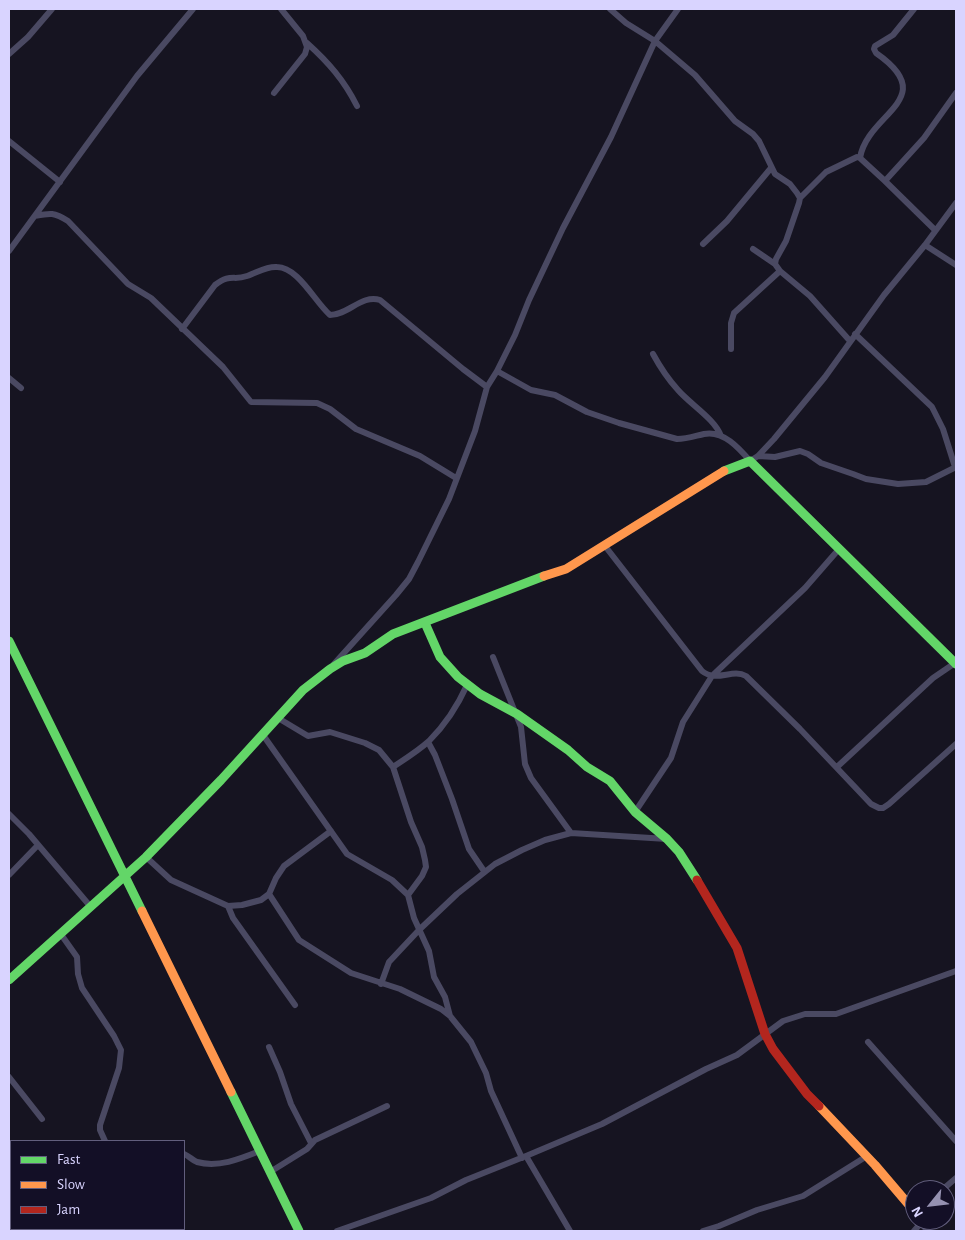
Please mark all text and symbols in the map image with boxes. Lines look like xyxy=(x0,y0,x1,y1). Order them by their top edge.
legend xyxy=(10,1140,185,1230)
text: Fast xyxy=(57,1152,80,1167)
text: Slow xyxy=(57,1177,85,1192)
north arrow xyxy=(905,1180,955,1230)
text: Jam xyxy=(57,1202,80,1217)
text: N xyxy=(909,1204,926,1219)

